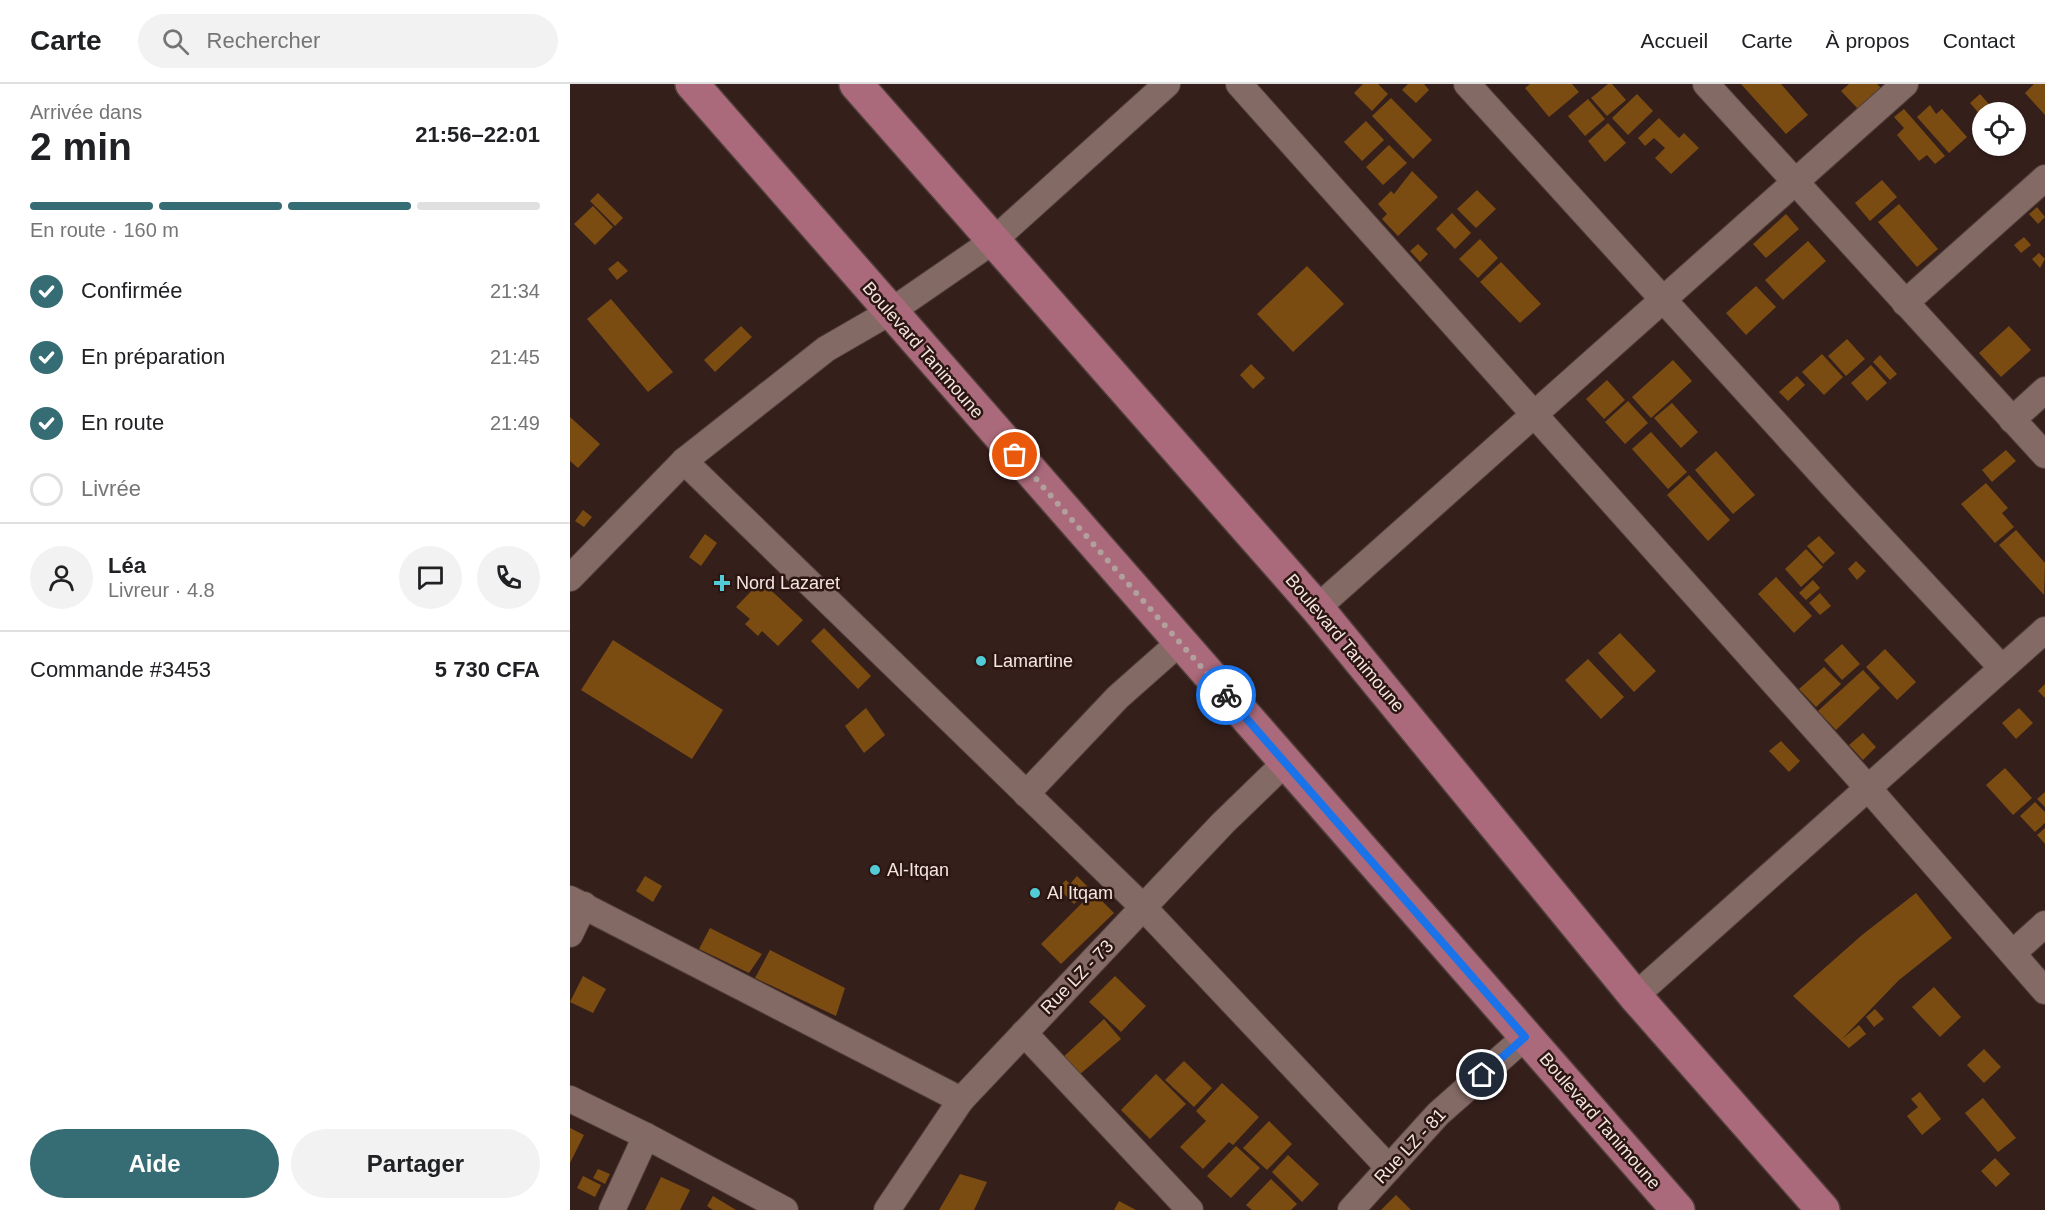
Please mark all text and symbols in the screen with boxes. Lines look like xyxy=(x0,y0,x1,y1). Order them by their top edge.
search box xyxy=(138,14,558,68)
text: Carte xyxy=(30,25,102,56)
icon: search xyxy=(159,25,192,58)
text: Rechercher xyxy=(207,28,320,53)
text: Accueil xyxy=(1641,29,1708,52)
text: Carte xyxy=(1741,29,1793,52)
text: À propos xyxy=(1826,29,1910,52)
text: Contact xyxy=(1943,29,2015,52)
text: Arrivée dans xyxy=(30,101,142,123)
map controls xyxy=(1972,102,2026,156)
button: locate xyxy=(1972,102,2026,156)
text: 21:56–22:01 xyxy=(415,122,540,147)
text: 2 min xyxy=(30,125,132,168)
text: En route · 160 m xyxy=(30,219,179,241)
icon: check xyxy=(30,275,63,308)
text: Confirmée xyxy=(81,278,182,303)
street label: Boulevard Tanimoune xyxy=(858,278,988,422)
text: 21:34 xyxy=(490,280,540,302)
icon: check xyxy=(30,341,63,374)
text: En préparation xyxy=(81,344,225,369)
text: 21:45 xyxy=(490,346,540,368)
icon: check xyxy=(30,407,63,440)
text: En route xyxy=(81,410,164,435)
text: 21:49 xyxy=(490,412,540,434)
pin xyxy=(989,429,1040,480)
icon: bag xyxy=(998,438,1031,471)
text: Livrée xyxy=(81,476,141,501)
button: person xyxy=(30,546,93,609)
button: chat xyxy=(399,546,462,609)
button: phone xyxy=(477,546,540,609)
text: Léa xyxy=(108,553,146,578)
street label: Boulevard Tanimoune xyxy=(1281,570,1409,716)
place label: Nord Lazaret xyxy=(736,573,840,593)
marker: Nord Lazaret xyxy=(713,574,731,592)
text: Livreur · 4.8 xyxy=(108,579,215,601)
place label: Lamartine xyxy=(993,651,1073,671)
marker: Lamartine xyxy=(974,654,988,668)
text: Commande #3453 xyxy=(30,657,211,682)
text: 5 730 CFA xyxy=(435,657,540,682)
courier xyxy=(1196,665,1256,725)
icon: bike xyxy=(1210,679,1243,712)
place label: Al-Itqan xyxy=(887,860,949,880)
marker: Al-Itqan xyxy=(868,863,882,877)
place label: Al Itqam xyxy=(1047,883,1113,903)
marker: Al Itqam xyxy=(1028,886,1042,900)
street label: Rue LZ - 73 xyxy=(1037,936,1117,1018)
pin xyxy=(1456,1049,1507,1100)
street label: Boulevard Tanimoune xyxy=(1535,1049,1665,1193)
icon: home xyxy=(1465,1058,1498,1091)
street label: Rue LZ - 81 xyxy=(1370,1104,1450,1188)
button: Aide xyxy=(30,1129,279,1198)
button: Partager xyxy=(291,1129,540,1198)

